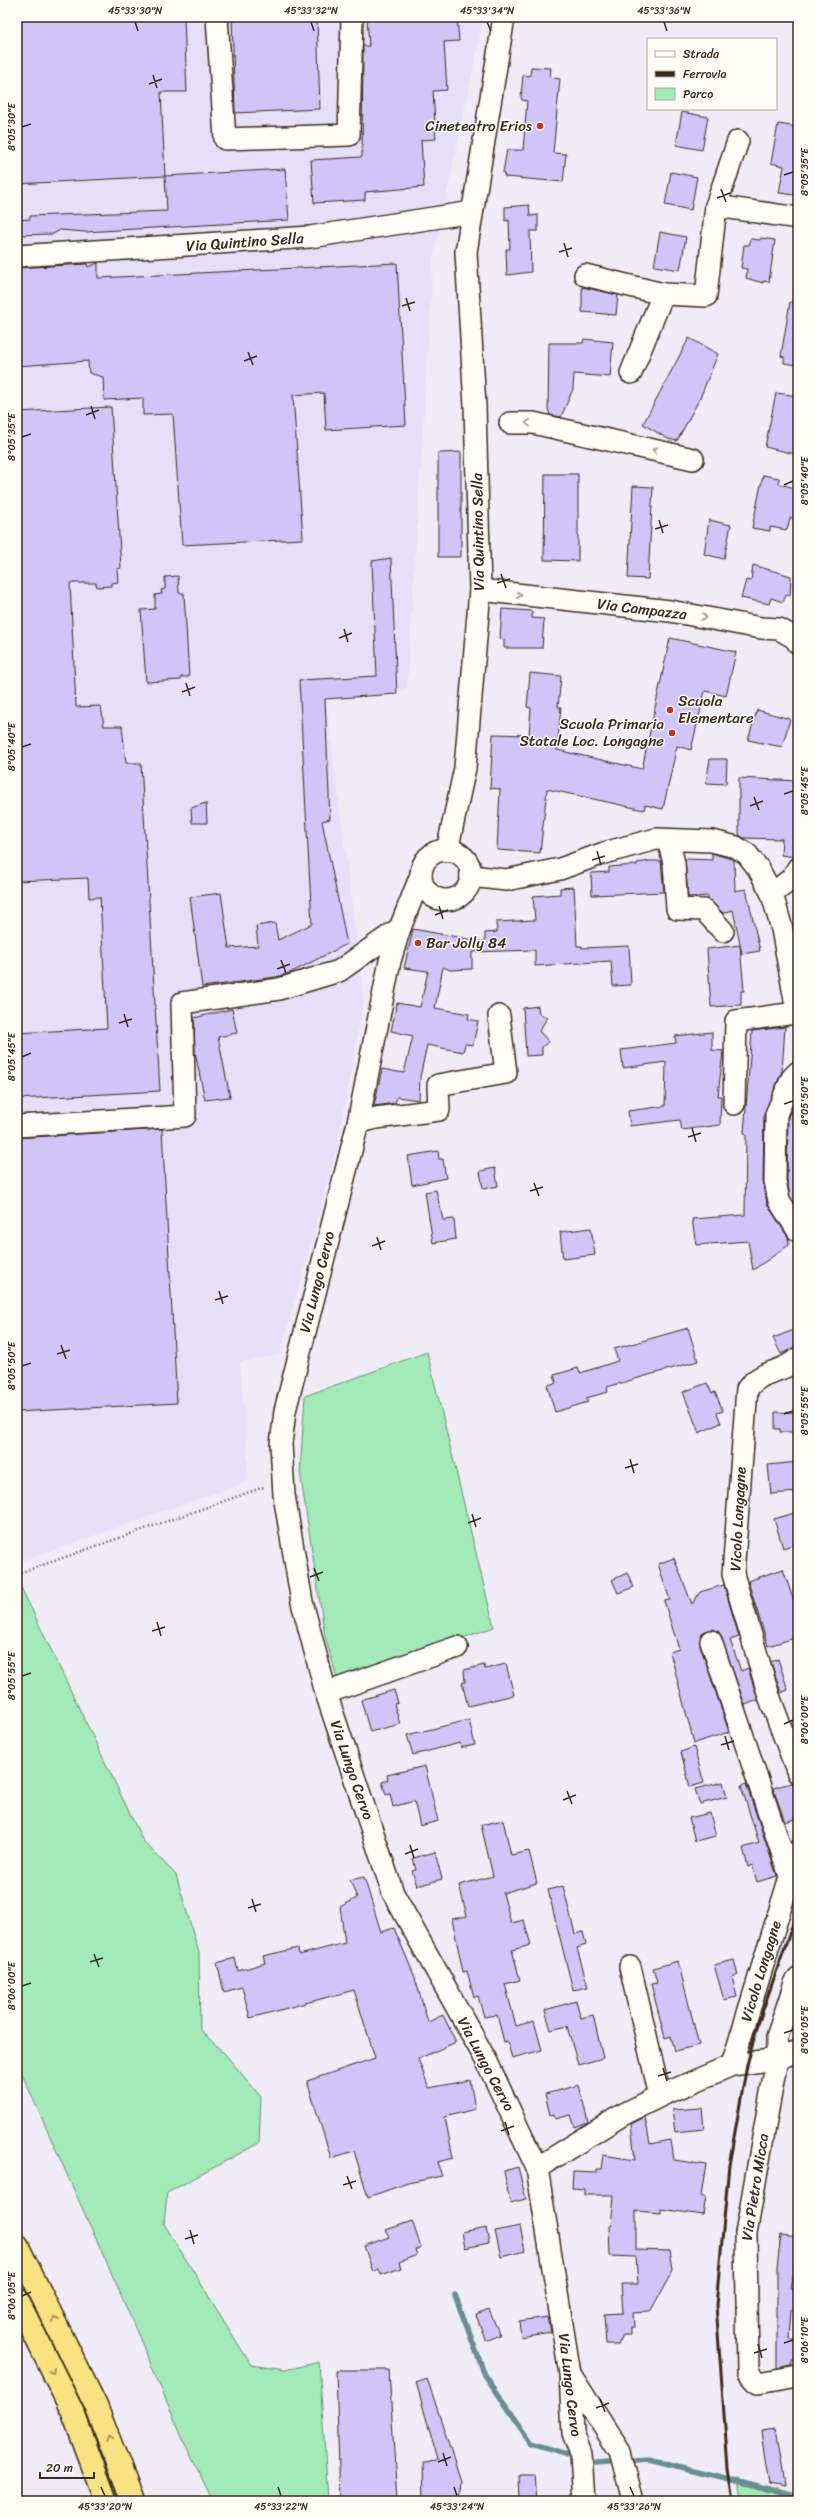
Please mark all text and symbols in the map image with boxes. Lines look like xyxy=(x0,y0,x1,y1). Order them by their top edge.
text: 45°33'30"N xyxy=(108,2,162,20)
text: 45°33'32"N xyxy=(284,2,338,20)
text: 45°33'34"N xyxy=(460,2,514,20)
text: 45°33'36"N xyxy=(637,2,691,20)
legend xyxy=(647,38,777,110)
text: Strada xyxy=(683,43,720,65)
text: Ferrovia xyxy=(683,63,727,85)
text: Parco xyxy=(683,83,713,105)
text: 8°05'30"E xyxy=(3,102,21,151)
place label: Cineteatro Erios xyxy=(425,113,533,139)
marker: Cineteatro Erios xyxy=(535,121,545,131)
text: 8°05'35"E xyxy=(796,147,814,196)
street label: Via Quintino Sella xyxy=(185,225,305,259)
text: 8°05'35"E xyxy=(3,412,21,461)
one-way arrow xyxy=(525,419,531,427)
one-way arrow xyxy=(652,446,658,454)
text: 8°05'40"E xyxy=(796,455,814,505)
street label: Via Quintino Sella xyxy=(464,472,492,591)
one-way arrow xyxy=(516,590,522,599)
street label: Via Campazza xyxy=(596,591,689,627)
one-way arrow xyxy=(701,613,707,621)
place label: Scuola Elementare xyxy=(678,688,754,731)
marker: Scuola Elementare xyxy=(665,705,675,715)
place label: Scuola Primaria Statale Loc. Longagne xyxy=(519,711,664,754)
text: 8°05'40"E xyxy=(3,721,21,771)
marker: Scuola Primaria Statale Loc. Longagne xyxy=(667,728,677,738)
text: 8°05'45"E xyxy=(796,765,814,815)
place label: Bar Jolly 84 xyxy=(426,930,506,956)
marker: Bar Jolly 84 xyxy=(413,938,423,948)
text: 8°05'45"E xyxy=(3,1031,21,1081)
text: 8°05'50"E xyxy=(796,1075,814,1125)
street label: Via Lungo Cervo xyxy=(292,1228,342,1336)
text: 8°05'50"E xyxy=(3,1340,21,1390)
text: 8°05'55"E xyxy=(796,1385,814,1435)
street label: Vicolo Longagne xyxy=(722,1466,754,1572)
text: 8°05'55"E xyxy=(3,1650,21,1700)
text: 8°06'00"E xyxy=(796,1694,814,1744)
street label: Via Lungo Cervo xyxy=(323,1717,381,1824)
street label: Vicolo Longagne xyxy=(733,1917,789,2025)
text: 8°06'00"E xyxy=(3,1960,21,2010)
text: 8°06'05"E xyxy=(796,2004,814,2054)
street label: Via Lungo Cervo xyxy=(450,2012,522,2116)
street label: Via Pietro Micca xyxy=(734,2131,776,2242)
text: 8°06'05"E xyxy=(3,2270,21,2320)
text: 8°06'10"E xyxy=(796,2315,814,2363)
one-way arrow xyxy=(52,2317,60,2325)
street label: Via Lungo Cervo xyxy=(551,2332,589,2439)
one-way arrow xyxy=(48,2367,55,2375)
one-way arrow xyxy=(105,2435,113,2442)
scale bar xyxy=(40,2454,94,2480)
text: 20 m xyxy=(46,2457,73,2479)
text: 45°33'20"N xyxy=(78,2498,132,2516)
text: 45°33'22"N xyxy=(254,2498,308,2516)
text: 45°33'24"N xyxy=(430,2498,484,2516)
text: 45°33'26"N xyxy=(607,2498,661,2516)

